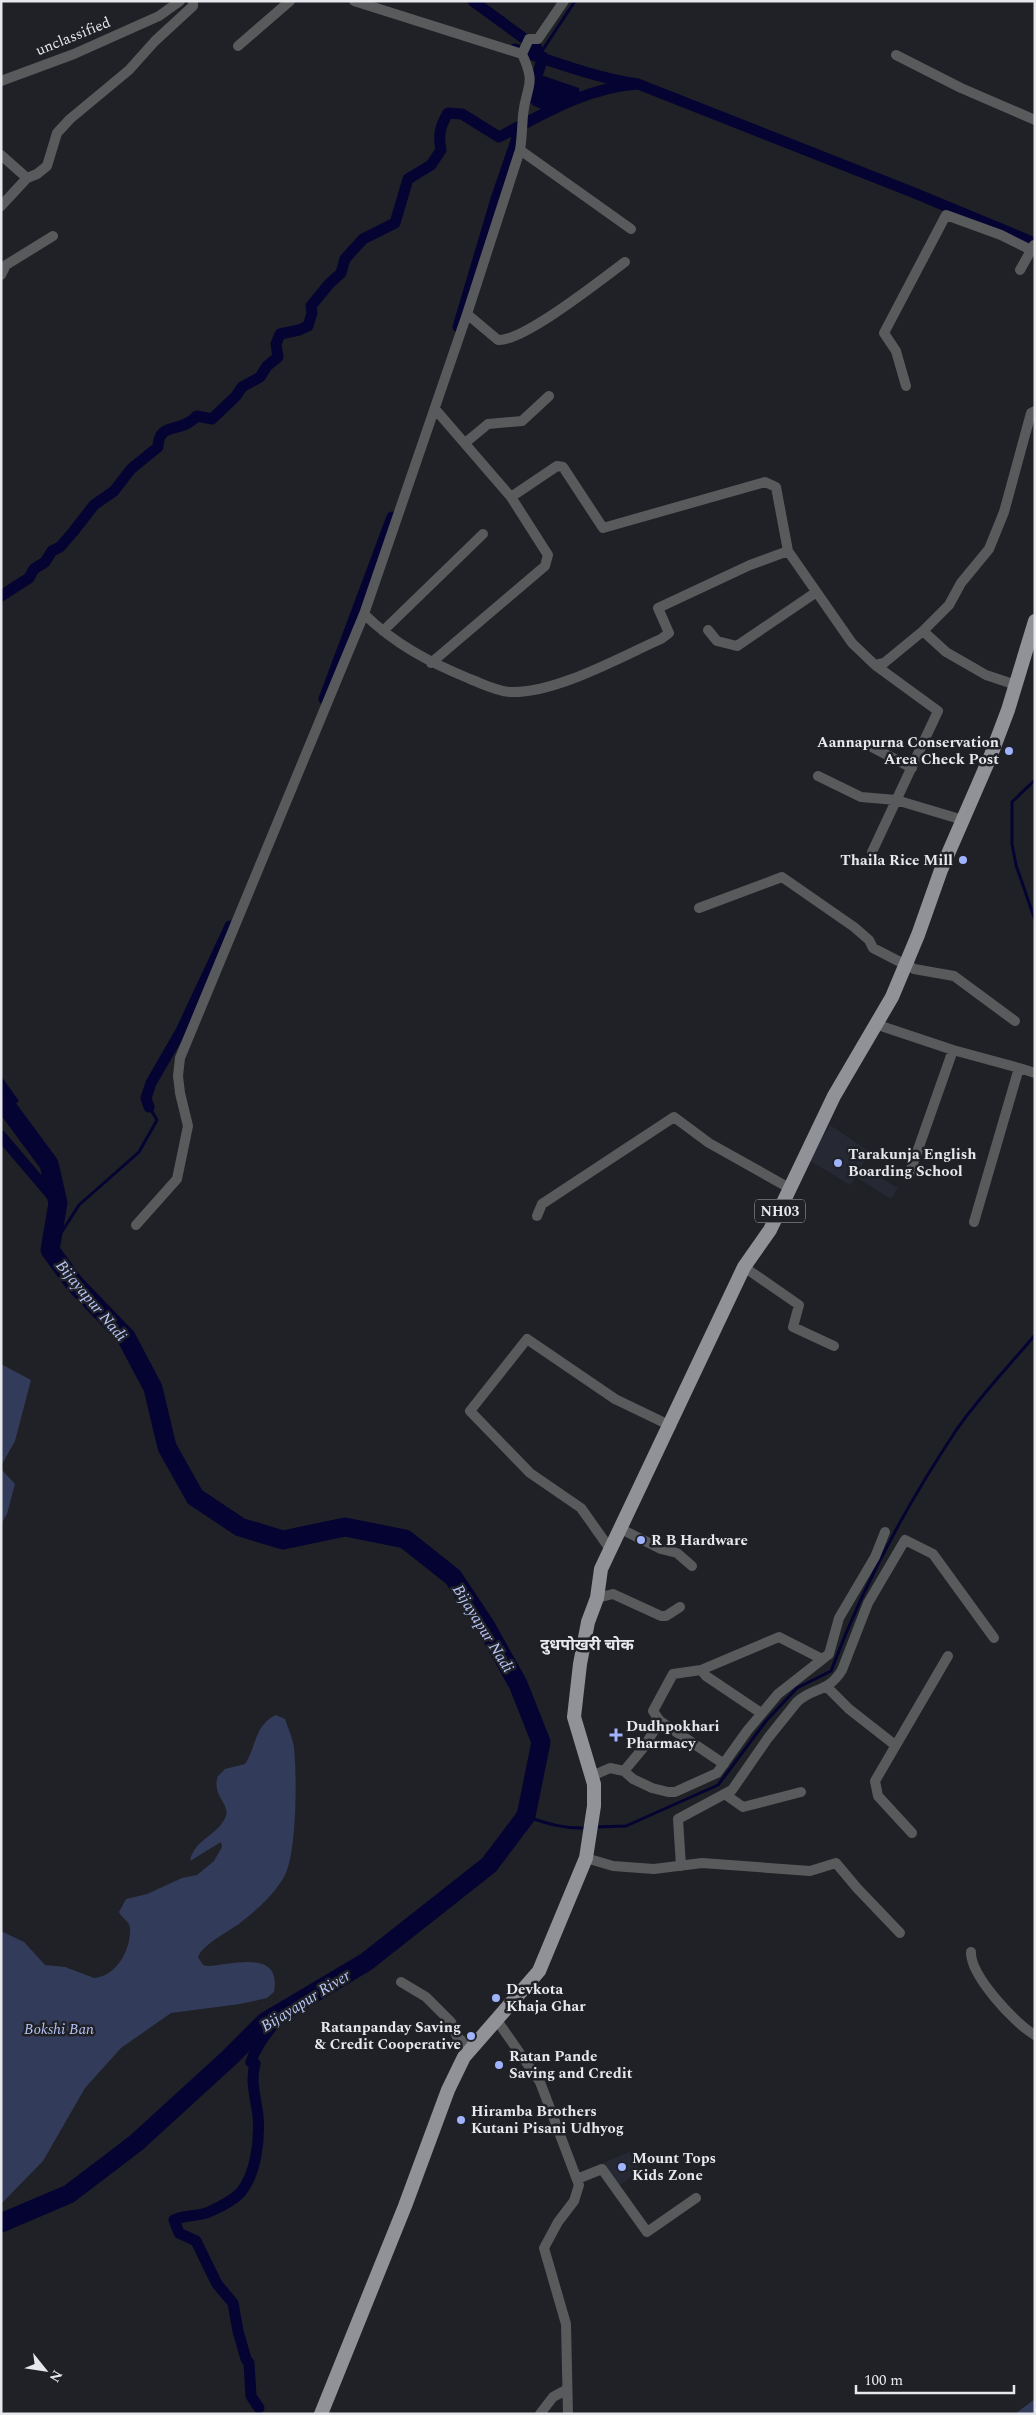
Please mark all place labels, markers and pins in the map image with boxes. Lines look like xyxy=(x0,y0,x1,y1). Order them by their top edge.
place label: Aannapurna Conservation Area Check Post xyxy=(817,731,999,771)
marker: Aannapurna Conservation Area Check Post xyxy=(1003,745,1015,757)
place label: Thaila Rice Mill xyxy=(840,849,953,872)
marker: Thaila Rice Mill xyxy=(957,854,969,866)
place label: Tarakunja English Boarding School xyxy=(848,1143,977,1183)
marker: Tarakunja English Boarding School xyxy=(832,1157,844,1169)
place label: R B Hardware xyxy=(651,1529,748,1552)
marker: R B Hardware xyxy=(635,1534,647,1546)
place label: Dudhpokhari Pharmacy xyxy=(626,1715,719,1755)
marker: Dudhpokhari Pharmacy xyxy=(610,1729,622,1741)
place label: Devkota Khaja Ghar xyxy=(506,1978,586,2018)
marker: Devkota Khaja Ghar xyxy=(490,1992,502,2004)
place label: Ratanpanday Saving & Credit Cooperative xyxy=(314,2016,461,2056)
marker: Ratanpanday Saving & Credit Cooperative xyxy=(465,2030,477,2042)
place label: Ratan Pande Saving and Credit xyxy=(509,2045,633,2085)
marker: Ratan Pande Saving and Credit xyxy=(493,2059,505,2071)
place label: Hiramba Brothers Kutani Pisani Udhyog xyxy=(471,2100,624,2140)
marker: Hiramba Brothers Kutani Pisani Udhyog xyxy=(455,2114,467,2126)
place label: Mount Tops Kids Zone xyxy=(632,2147,716,2187)
marker: Mount Tops Kids Zone xyxy=(616,2161,628,2173)

